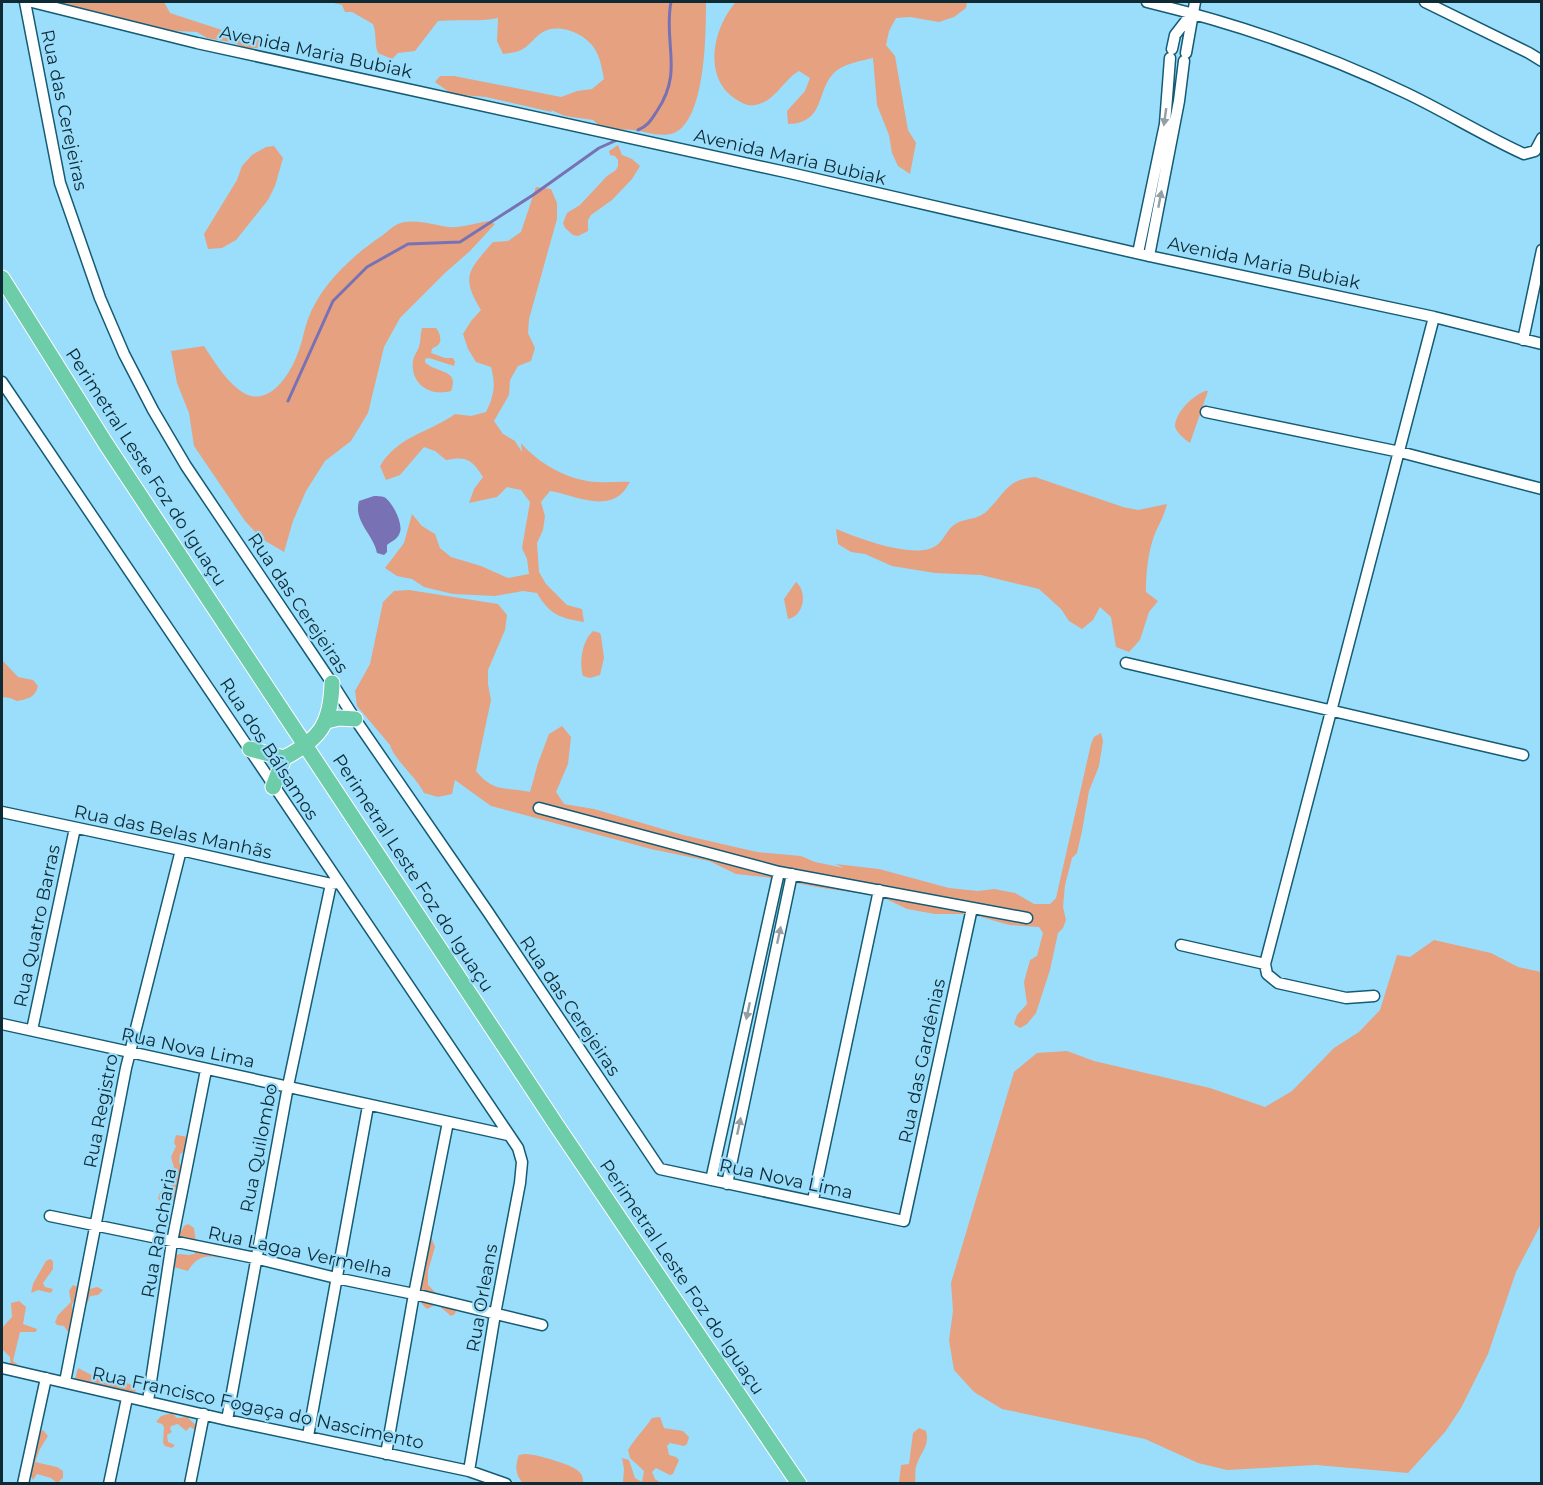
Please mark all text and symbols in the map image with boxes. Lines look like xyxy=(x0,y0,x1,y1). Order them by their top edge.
street label: Avenida Maria Bubiak xyxy=(218,21,415,83)
street label: Rua das Cerejeiras xyxy=(36,27,92,193)
one-way arrow xyxy=(1161,107,1170,126)
street label: Avenida Maria Bubiak xyxy=(692,124,888,190)
one-way arrow xyxy=(1156,189,1165,208)
street label: Avenida Maria Bubiak xyxy=(1166,232,1363,294)
street label: Perimetral Leste Foz do Iguaçu xyxy=(61,344,231,590)
street label: Rua das Cerejeiras xyxy=(243,529,353,677)
street label: Rua dos Bálsamos xyxy=(215,674,323,824)
street label: Perimetral Leste Foz do Iguaçu xyxy=(328,750,498,996)
street label: Rua das Belas Manhãs xyxy=(72,800,274,864)
street label: Rua Quatro Barras xyxy=(9,842,65,1009)
one-way arrow xyxy=(775,926,784,945)
street label: Rua das Cerejeiras xyxy=(515,932,625,1080)
street label: Rua das Gardênias xyxy=(894,976,950,1145)
one-way arrow xyxy=(743,1001,752,1020)
street label: Rua Nova Lima xyxy=(119,1023,257,1073)
street label: Rua Registro xyxy=(79,1052,123,1170)
street label: Rua Quilombo xyxy=(236,1082,282,1214)
one-way arrow xyxy=(735,1117,744,1136)
street label: Rua Nova Lima xyxy=(717,1154,855,1204)
street label: Perimetral Leste Foz do Iguaçu xyxy=(595,1155,769,1399)
street label: Rua Rancharia xyxy=(137,1166,181,1300)
street label: Rua Lagoa Vermelha xyxy=(206,1222,394,1282)
street label: Rua Orleans xyxy=(462,1242,502,1354)
street label: Rua Francisco Fogaça do Nascimento xyxy=(90,1362,426,1454)

